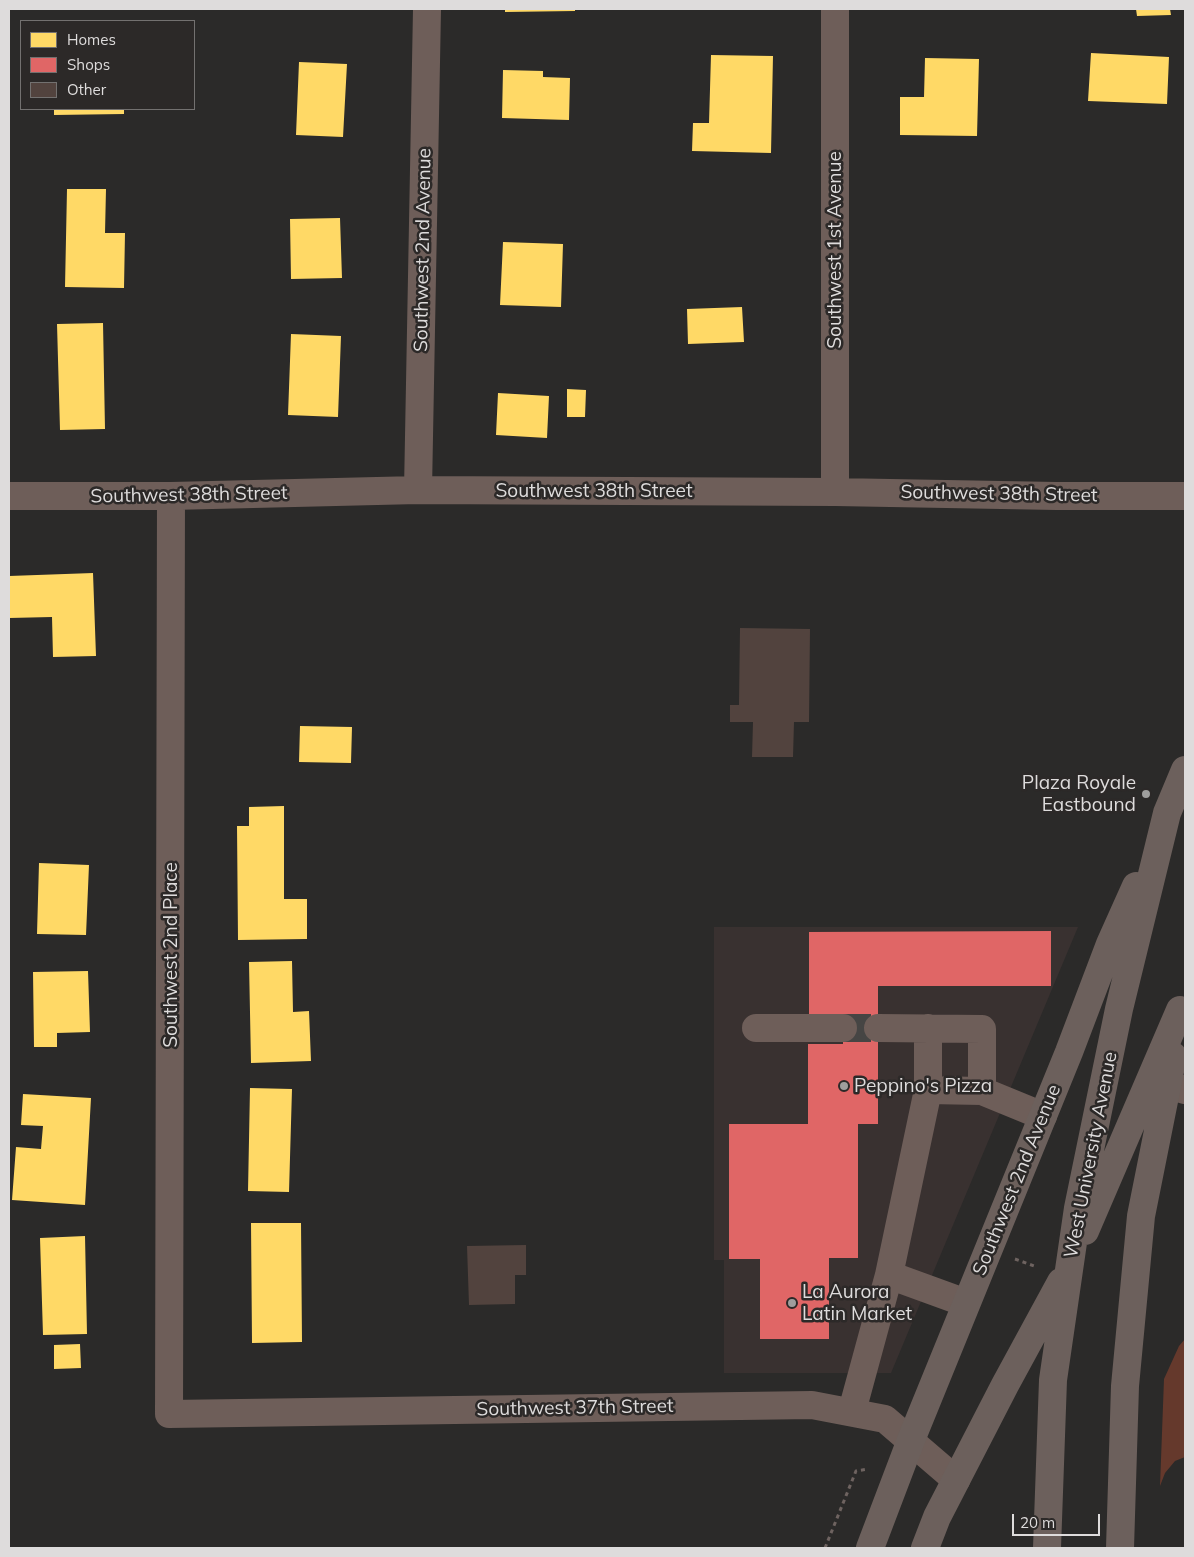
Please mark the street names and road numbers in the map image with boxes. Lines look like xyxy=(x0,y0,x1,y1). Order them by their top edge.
street label: Southwest 2nd Avenue xyxy=(410,148,436,352)
street label: Southwest 1st Avenue xyxy=(824,151,846,349)
street label: Southwest 38th Street xyxy=(495,480,693,502)
street label: Southwest 38th Street xyxy=(900,481,1098,507)
street label: Southwest 38th Street xyxy=(90,482,288,508)
street label: Southwest 2nd Place xyxy=(160,862,182,1048)
street label: West University Avenue xyxy=(1060,1050,1122,1260)
street label: Southwest 2nd Avenue xyxy=(968,1081,1066,1279)
street label: Southwest 37th Street xyxy=(476,1395,674,1421)

